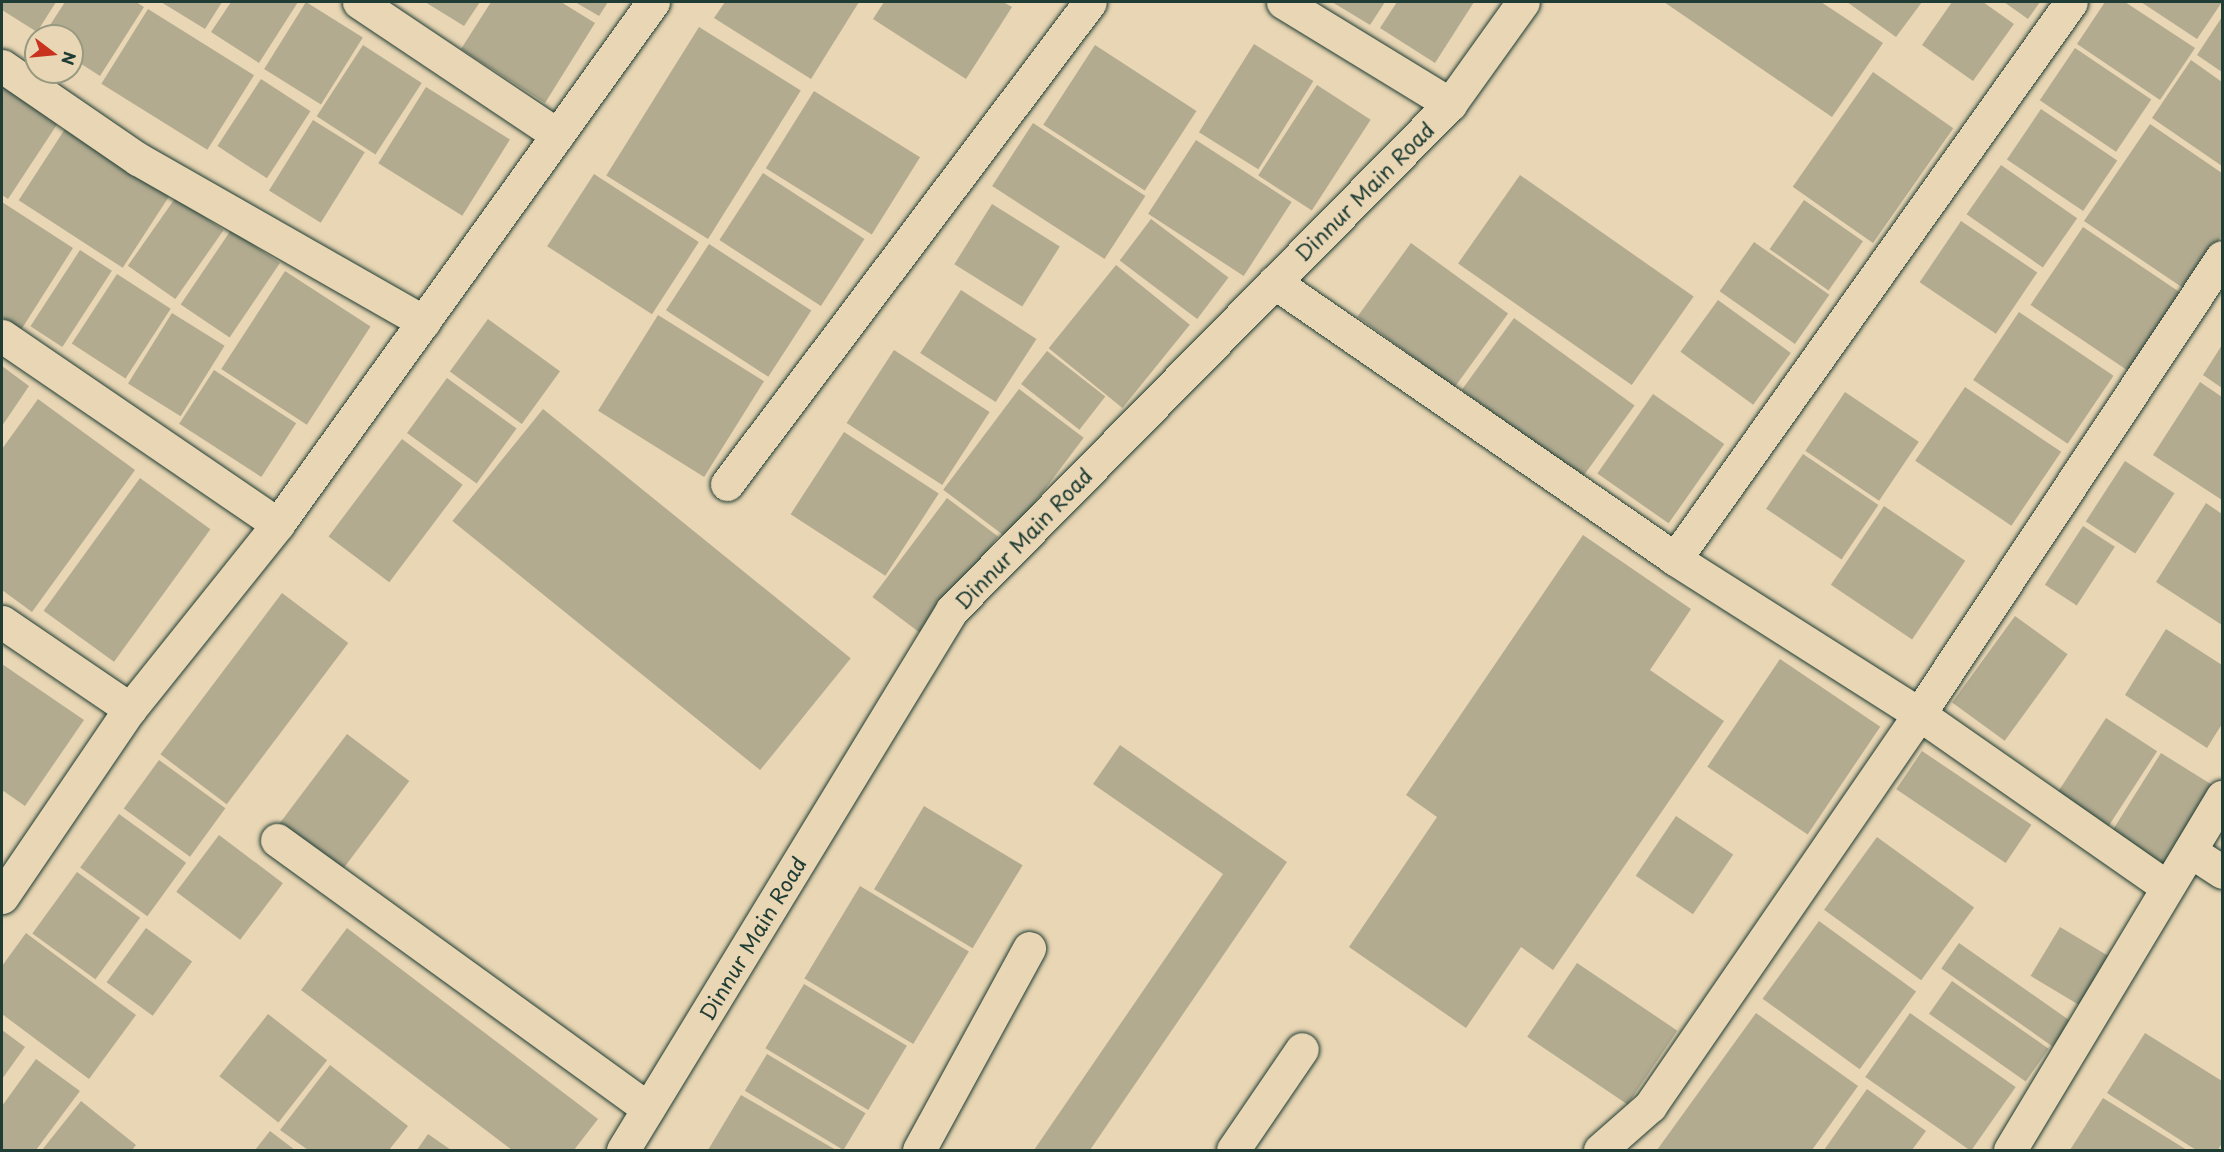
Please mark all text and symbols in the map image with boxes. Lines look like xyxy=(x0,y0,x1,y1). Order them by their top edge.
north arrow xyxy=(24,24,84,84)
text: N xyxy=(56,49,83,68)
street label: Dinnur Main Road xyxy=(1290,117,1438,265)
street label: Dinnur Main Road xyxy=(950,463,1096,613)
street label: Dinnur Main Road xyxy=(693,852,811,1024)

